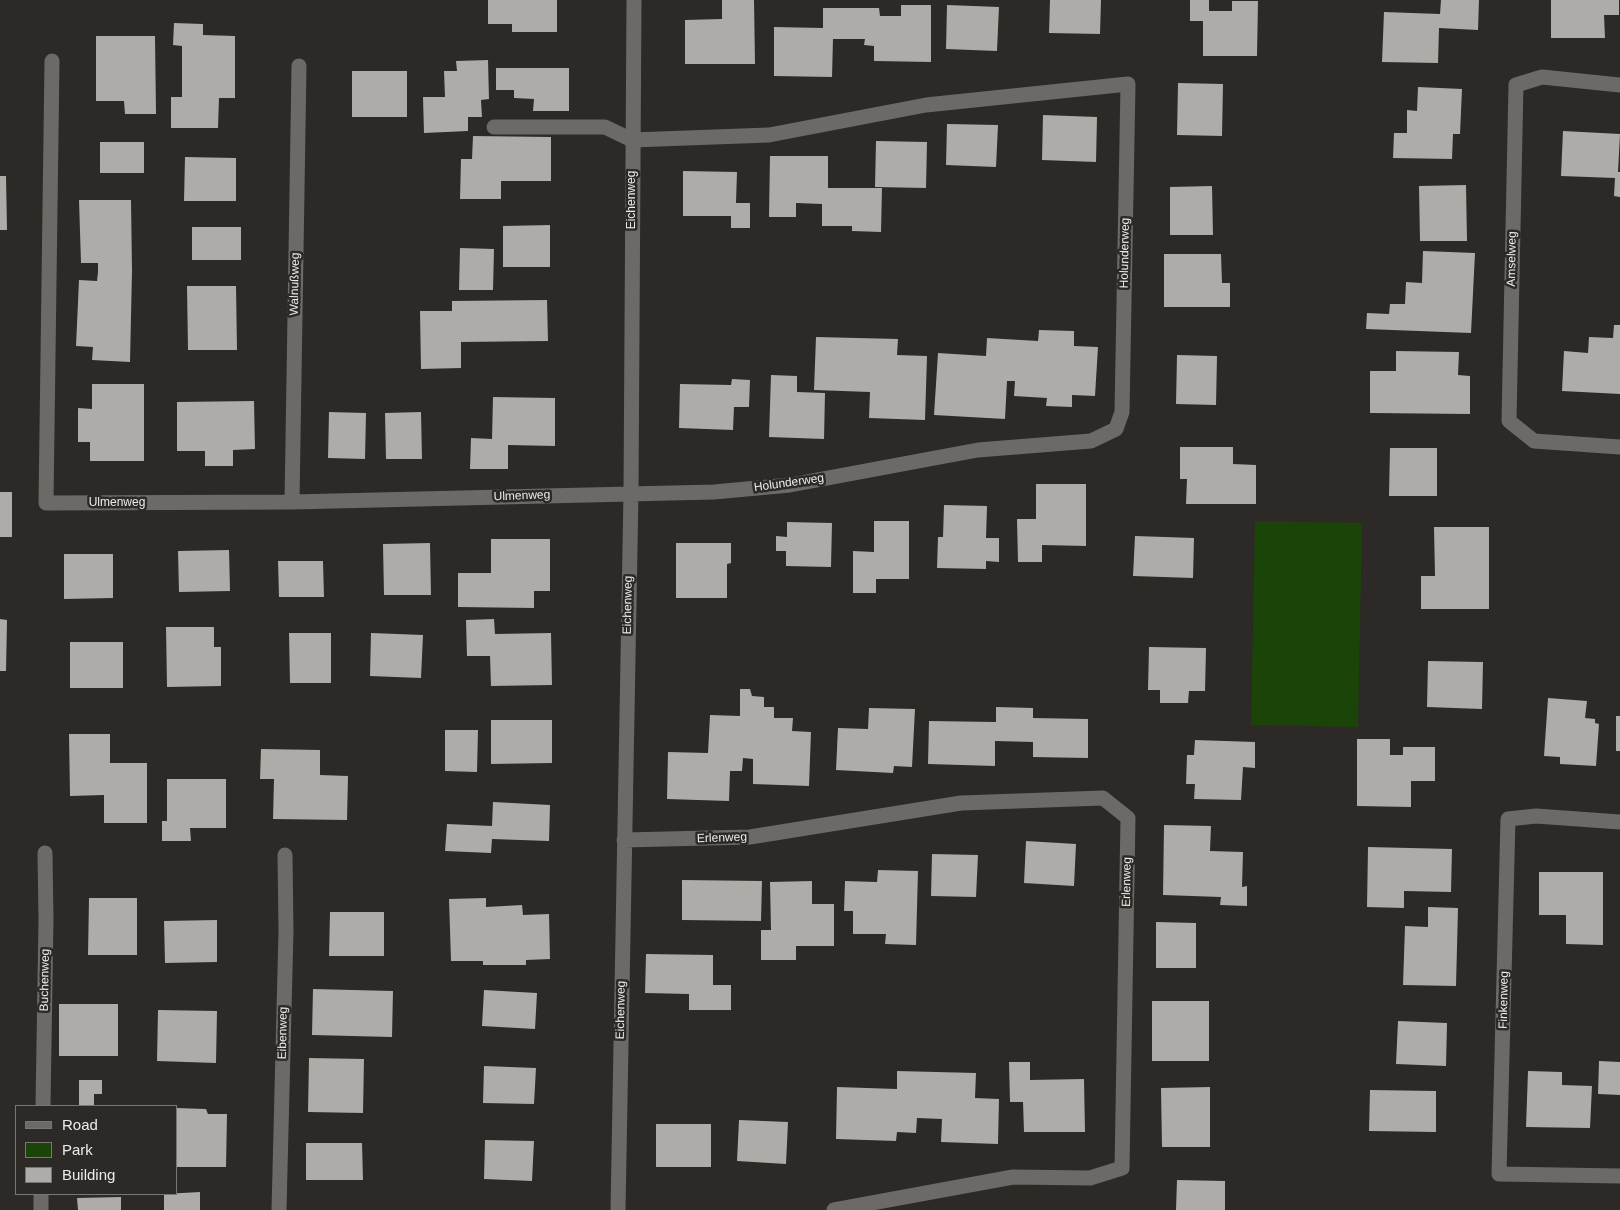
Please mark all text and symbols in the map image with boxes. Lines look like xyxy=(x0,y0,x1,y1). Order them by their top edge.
street label: Eichenweg xyxy=(625,171,639,229)
street label: Holunderweg xyxy=(1117,218,1133,288)
street label: Amselweg xyxy=(1504,231,1520,287)
street label: Walnußweg xyxy=(287,252,303,316)
street label: Holunderweg xyxy=(753,471,825,495)
street label: Ulmenweg xyxy=(493,488,551,504)
street label: Ulmenweg xyxy=(89,496,145,510)
street label: Eichenweg xyxy=(620,576,636,634)
street label: Erlenweg xyxy=(697,830,747,846)
street label: Erlenweg xyxy=(1119,857,1135,907)
street label: Buchenweg xyxy=(37,949,53,1011)
street label: Finkenweg xyxy=(1496,971,1512,1029)
street label: Eichenweg xyxy=(613,981,629,1039)
street label: Eibenweg xyxy=(275,1007,291,1059)
legend xyxy=(15,1105,178,1195)
text: Road xyxy=(62,1116,98,1133)
text: Park xyxy=(62,1141,93,1158)
text: Building xyxy=(62,1166,115,1183)

